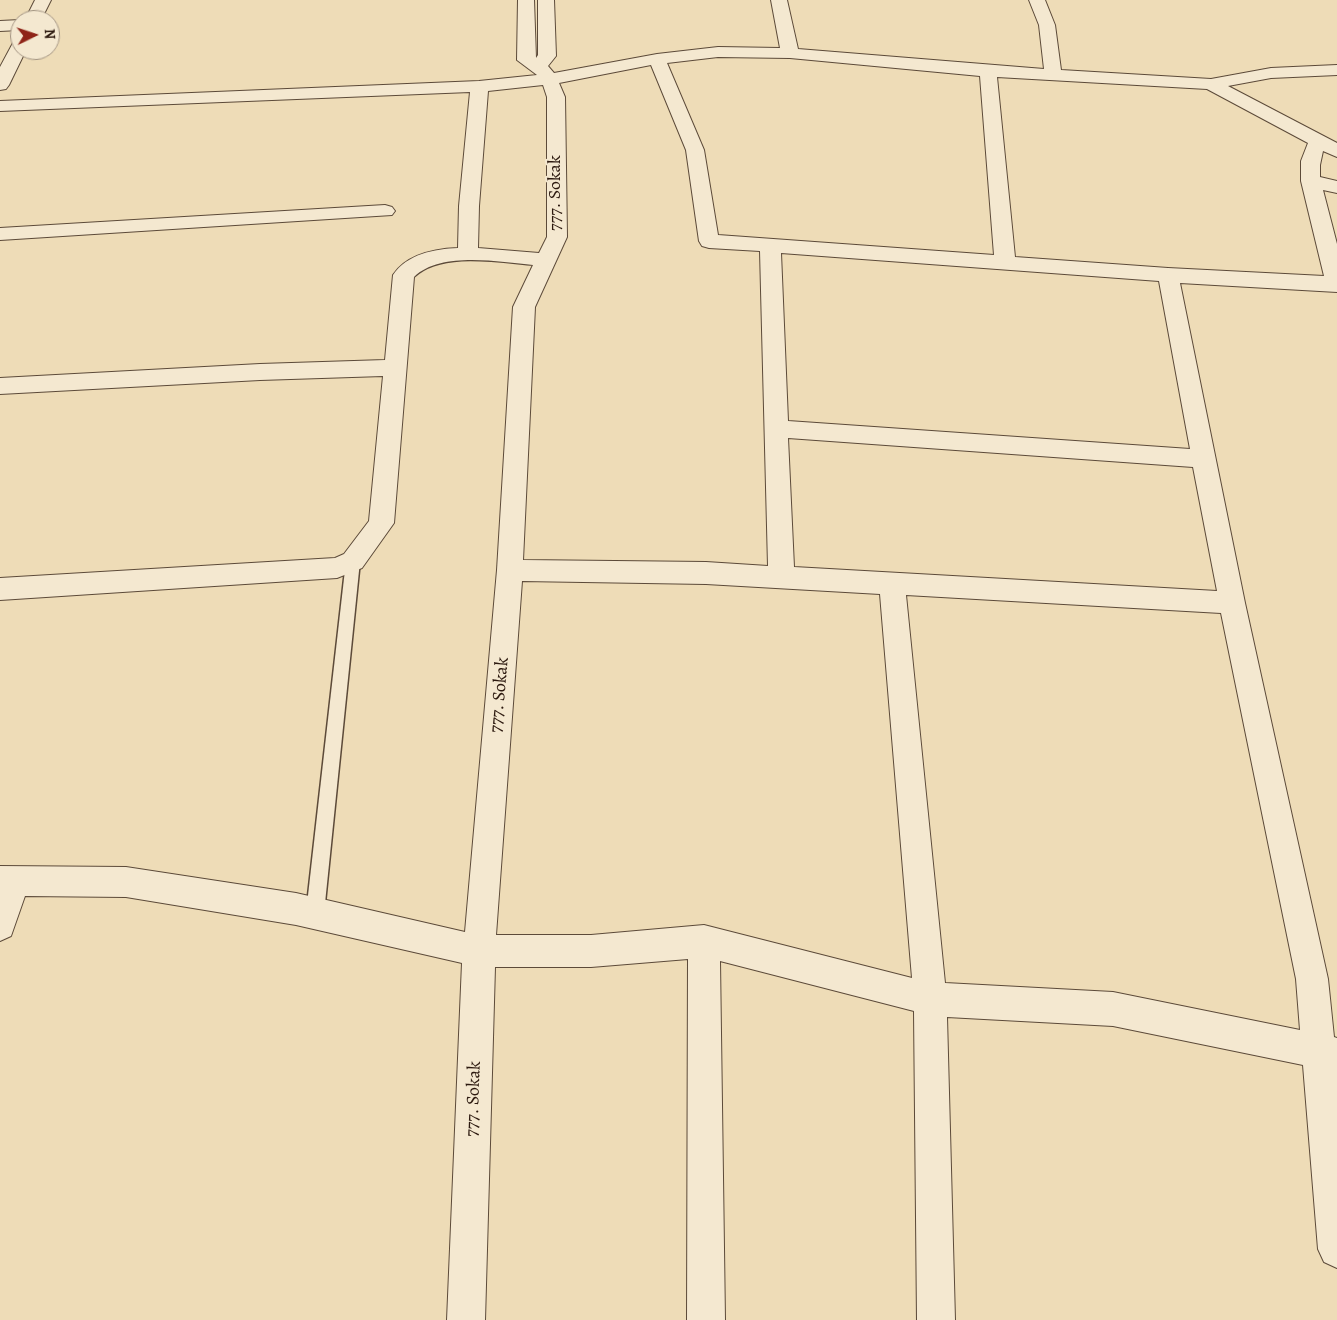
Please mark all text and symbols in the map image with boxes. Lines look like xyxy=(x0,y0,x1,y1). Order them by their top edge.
north arrow xyxy=(10,10,60,60)
text: N xyxy=(40,28,59,40)
street label: 777. Sokak xyxy=(545,155,567,231)
street label: 777. Sokak xyxy=(486,656,514,734)
street label: 777. Sokak xyxy=(462,1061,486,1137)

